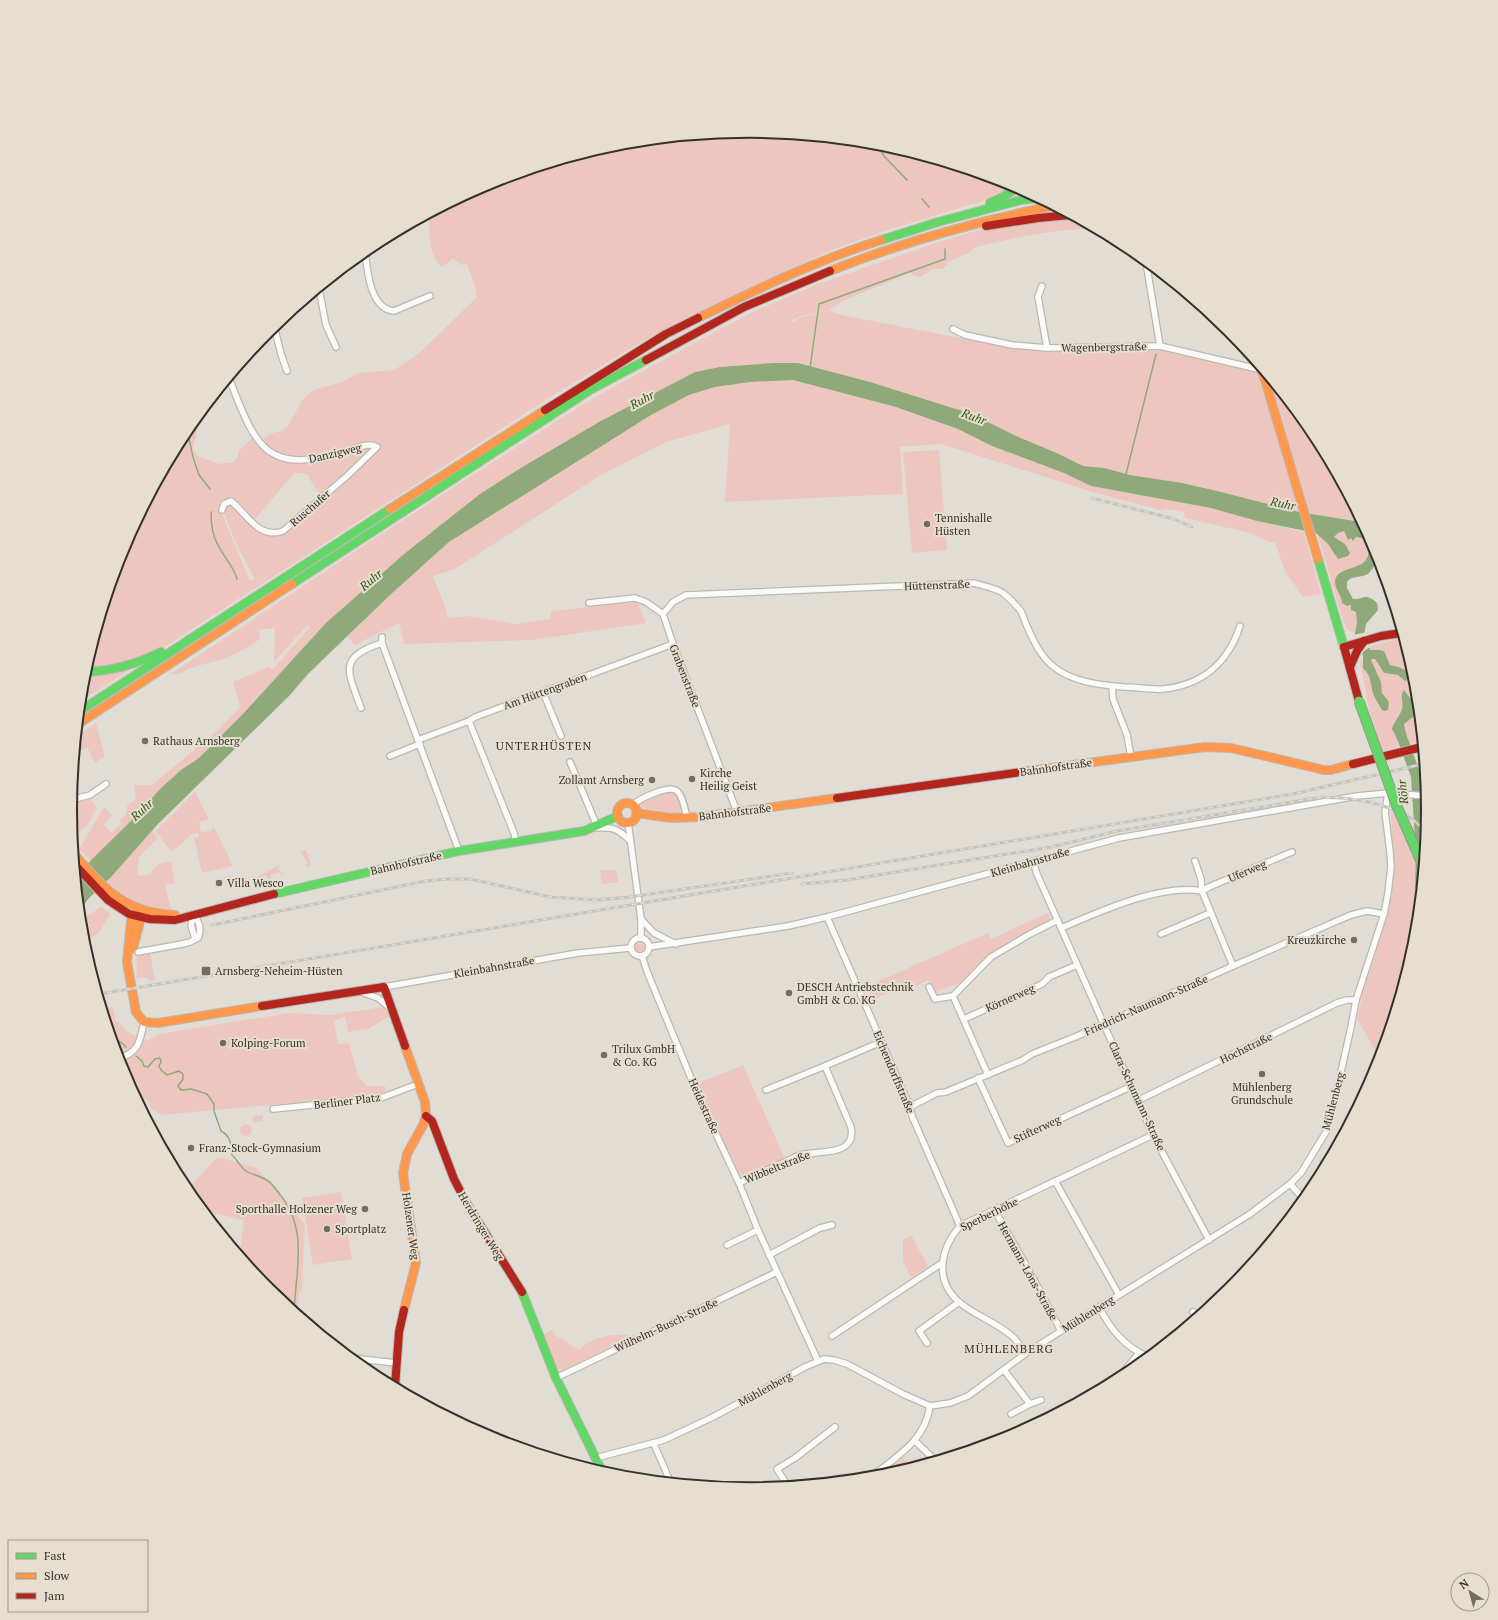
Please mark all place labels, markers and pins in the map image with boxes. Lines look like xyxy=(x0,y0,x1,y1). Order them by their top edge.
place label: Tennishalle Hüsten xyxy=(935,511,992,538)
marker: Tennishalle Hüsten xyxy=(922,519,932,529)
place label: Rathaus Arnsberg xyxy=(153,734,240,748)
marker: Rathaus Arnsberg xyxy=(140,736,150,746)
place label: Kirche Heilig Geist xyxy=(700,766,757,793)
place label: Zollamt Arnsberg xyxy=(559,773,644,787)
marker: Kirche Heilig Geist xyxy=(687,774,697,784)
marker: Zollamt Arnsberg xyxy=(647,775,657,785)
place label: Villa Wesco xyxy=(227,876,284,890)
marker: Villa Wesco xyxy=(214,878,224,888)
place label: Kreuzkirche xyxy=(1287,933,1346,947)
marker: Kreuzkirche xyxy=(1349,935,1359,945)
place label: Arnsberg-Neheim-Hüsten xyxy=(215,964,343,978)
marker: Arnsberg-Neheim-Hüsten xyxy=(200,965,212,977)
place label: DESCH Antriebstechnik GmbH & Co. KG xyxy=(797,980,914,1007)
marker: DESCH Antriebstechnik GmbH & Co. KG xyxy=(784,988,794,998)
place label: Kolping-Forum xyxy=(231,1036,306,1050)
marker: Kolping-Forum xyxy=(218,1038,228,1048)
place label: Trilux GmbH & Co. KG xyxy=(612,1042,675,1069)
marker: Trilux GmbH & Co. KG xyxy=(599,1050,609,1060)
marker: Mühlenberg Grundschule xyxy=(1257,1069,1267,1079)
place label: Mühlenberg Grundschule xyxy=(1231,1080,1294,1107)
place label: Franz-Stock-Gymnasium xyxy=(199,1141,321,1155)
marker: Franz-Stock-Gymnasium xyxy=(186,1143,196,1153)
place label: Sporthalle Holzener Weg xyxy=(236,1202,357,1216)
marker: Sporthalle Holzener Weg xyxy=(360,1204,370,1214)
place label: Sportplatz xyxy=(335,1222,386,1236)
marker: Sportplatz xyxy=(322,1224,332,1234)

